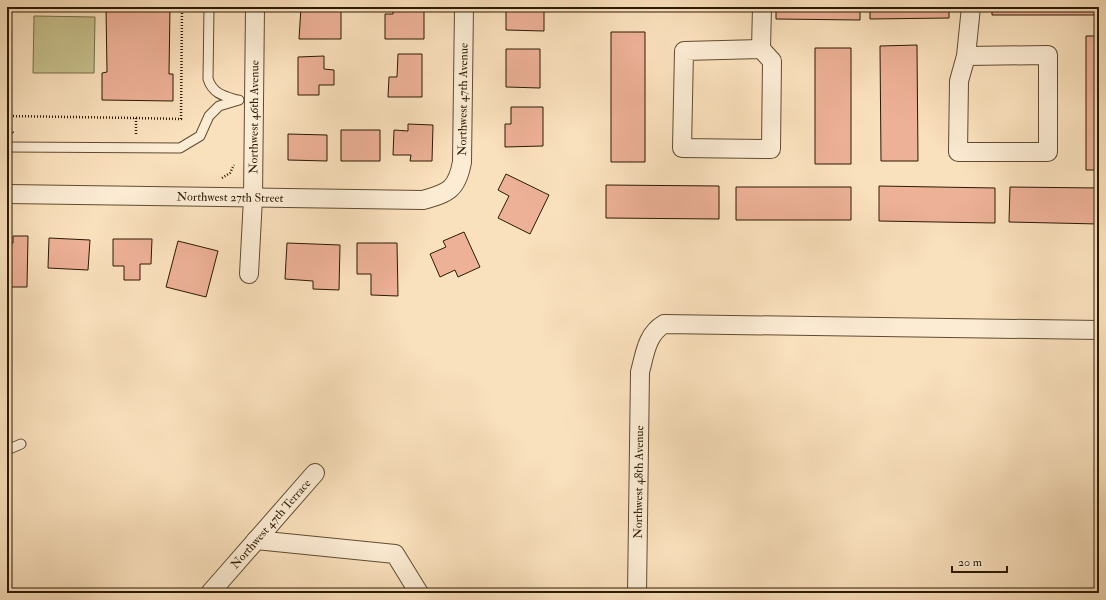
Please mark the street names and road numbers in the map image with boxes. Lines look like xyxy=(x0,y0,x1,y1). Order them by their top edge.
street label: Northwest 47th Avenue xyxy=(455,43,472,156)
street label: Northwest 46th Avenue xyxy=(246,60,262,174)
street label: Northwest 27th Street xyxy=(176,189,284,206)
street label: Northwest 48th Avenue xyxy=(631,425,647,539)
street label: Northwest 47th Terrace xyxy=(228,476,314,572)

